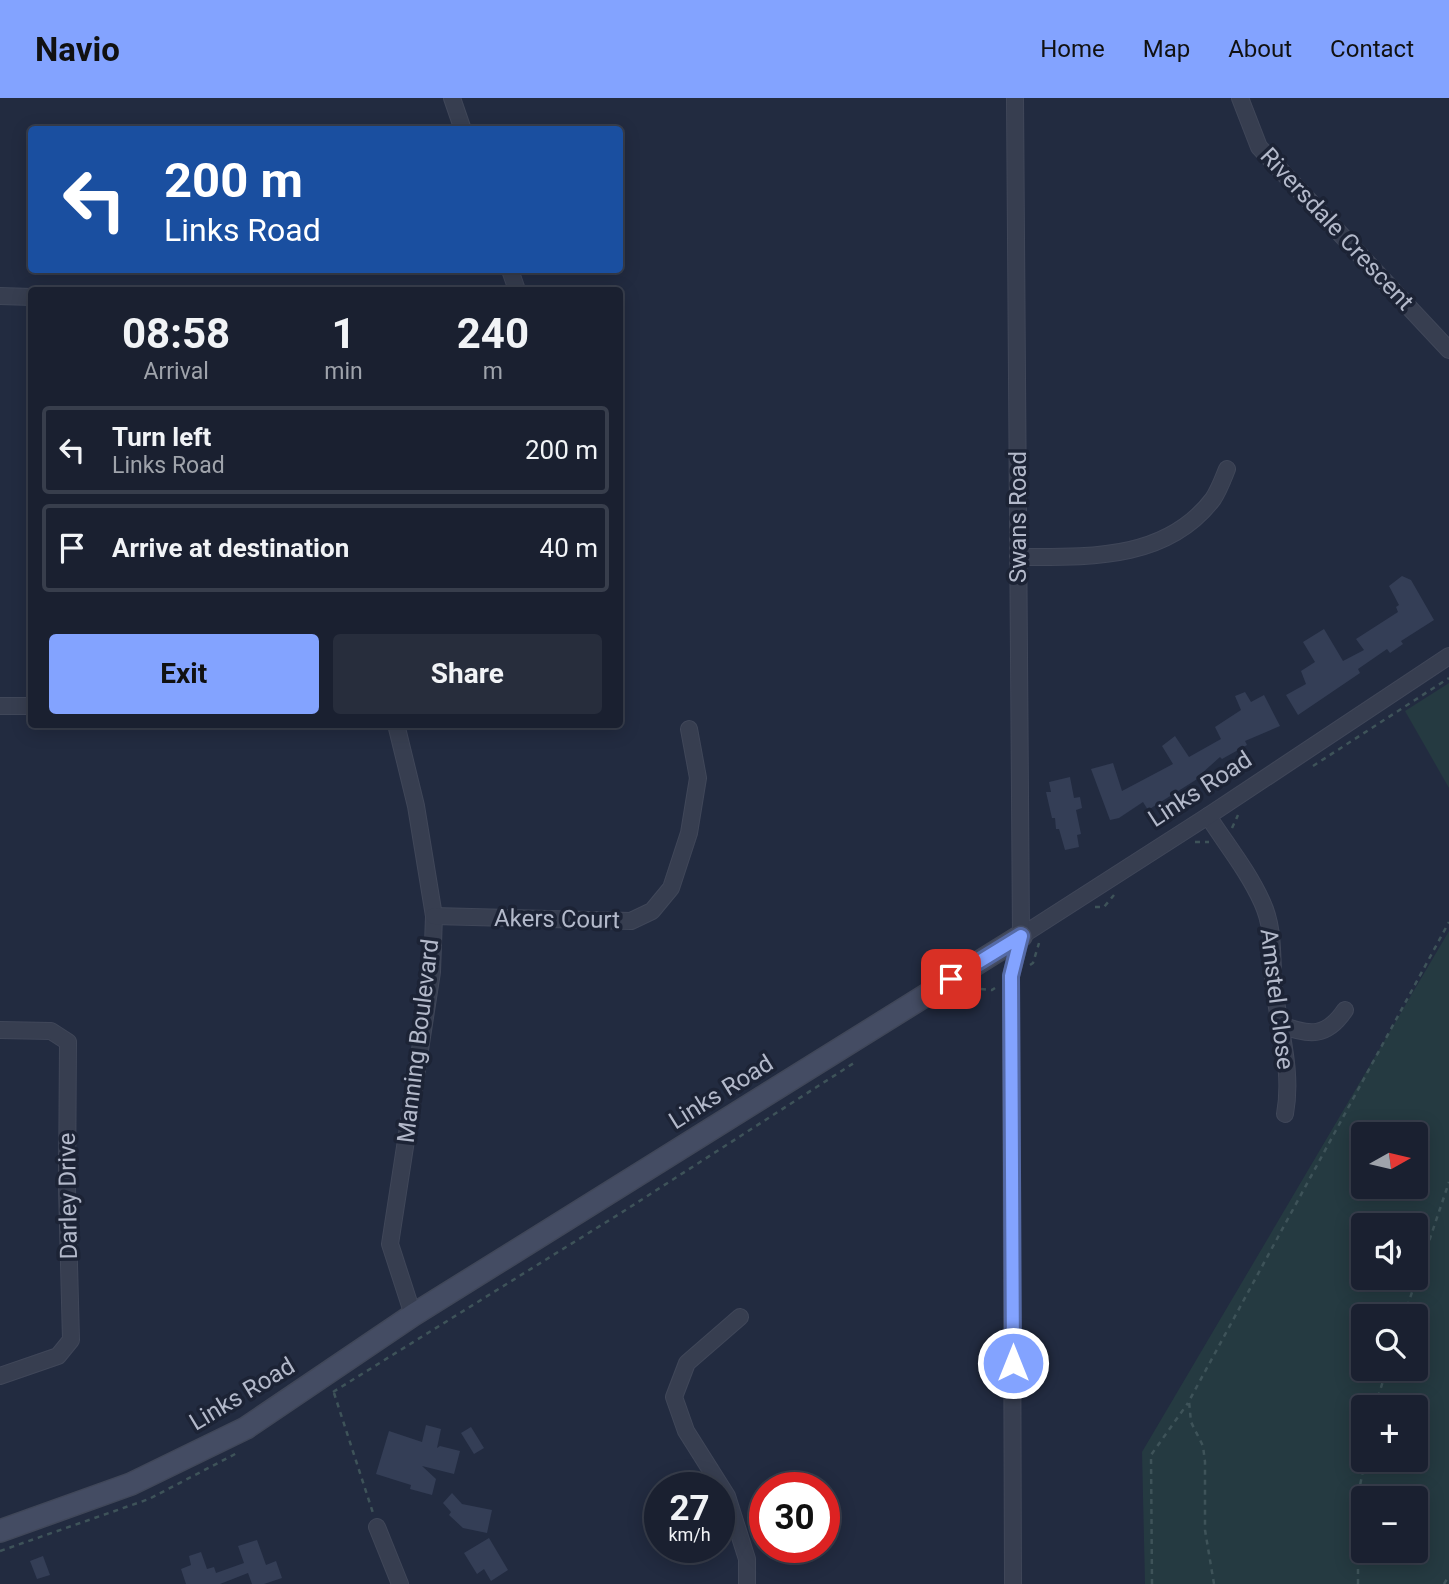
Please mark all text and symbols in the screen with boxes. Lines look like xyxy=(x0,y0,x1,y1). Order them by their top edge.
text: Navio xyxy=(35,30,120,69)
text: Home xyxy=(1040,35,1105,63)
text: Map xyxy=(1143,35,1190,63)
text: About xyxy=(1228,35,1292,63)
text: Contact xyxy=(1330,35,1414,63)
street label: Riversdale Crescent xyxy=(1255,142,1419,316)
text: 200 m xyxy=(164,152,303,209)
icon: left xyxy=(49,154,140,245)
text: Links Road xyxy=(164,211,321,249)
text: 08:58 xyxy=(122,309,230,358)
text: 1 xyxy=(331,309,356,358)
text: 240 xyxy=(457,309,529,358)
text: Arrival xyxy=(143,358,209,385)
text: min xyxy=(324,358,363,385)
text: m xyxy=(483,358,503,385)
text: Turn left xyxy=(112,422,211,452)
icon: left xyxy=(53,431,91,469)
text: 200 m xyxy=(525,435,598,465)
street label: Swans Road xyxy=(1004,451,1032,583)
text: Links Road xyxy=(112,452,225,479)
icon: arrive xyxy=(53,529,91,567)
text: Arrive at destination xyxy=(112,533,349,563)
text: 40 m xyxy=(540,533,598,563)
button: Exit xyxy=(49,634,319,714)
button: Share xyxy=(333,634,602,714)
street label: Links Road xyxy=(1143,745,1257,833)
street label: Akers Court xyxy=(494,904,620,934)
street label: Amstel Close xyxy=(1254,927,1300,1071)
street label: Manning Boulevard xyxy=(392,937,444,1145)
pin xyxy=(921,949,981,1009)
icon: arrive xyxy=(932,960,970,998)
street label: Links Road xyxy=(664,1049,778,1135)
north arrow xyxy=(1351,1122,1428,1199)
map controls xyxy=(1351,1122,1428,1563)
street label: Darley Drive xyxy=(53,1132,83,1260)
button: sound xyxy=(1351,1213,1428,1290)
button: search xyxy=(1351,1304,1428,1381)
position arrow xyxy=(976,1326,1050,1400)
street label: Links Road xyxy=(184,1352,300,1436)
button: + xyxy=(1351,1395,1428,1472)
speed limit sign: 30 xyxy=(749,1472,840,1563)
button: − xyxy=(1351,1486,1428,1563)
text: 27 xyxy=(669,1488,710,1529)
text: km/h xyxy=(668,1524,711,1545)

